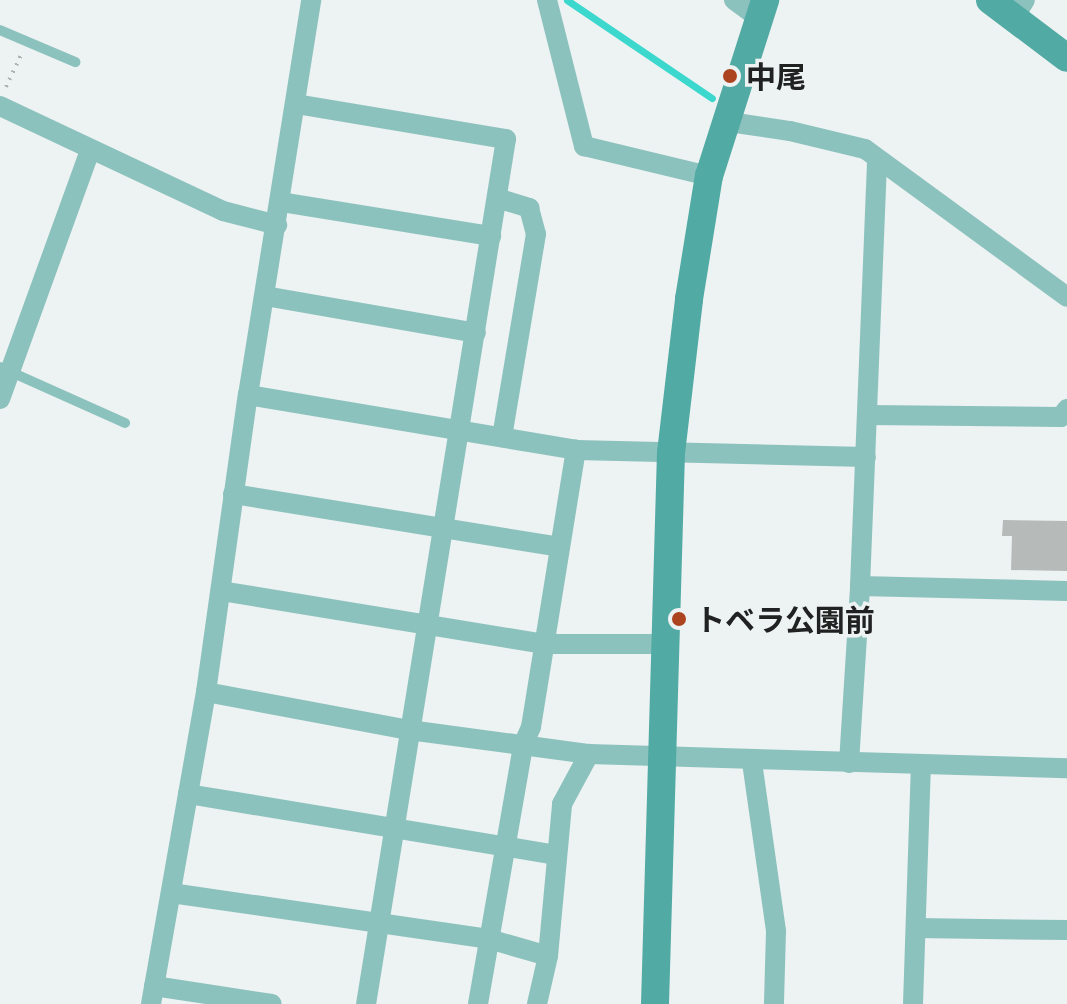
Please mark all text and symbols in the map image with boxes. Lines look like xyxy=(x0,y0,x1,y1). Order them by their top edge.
place label: 中尾 xyxy=(746,58,806,94)
marker: 中尾 xyxy=(721,67,739,85)
place label: トベラ公園前 xyxy=(695,601,875,637)
marker: トベラ公園前 xyxy=(670,610,688,628)

